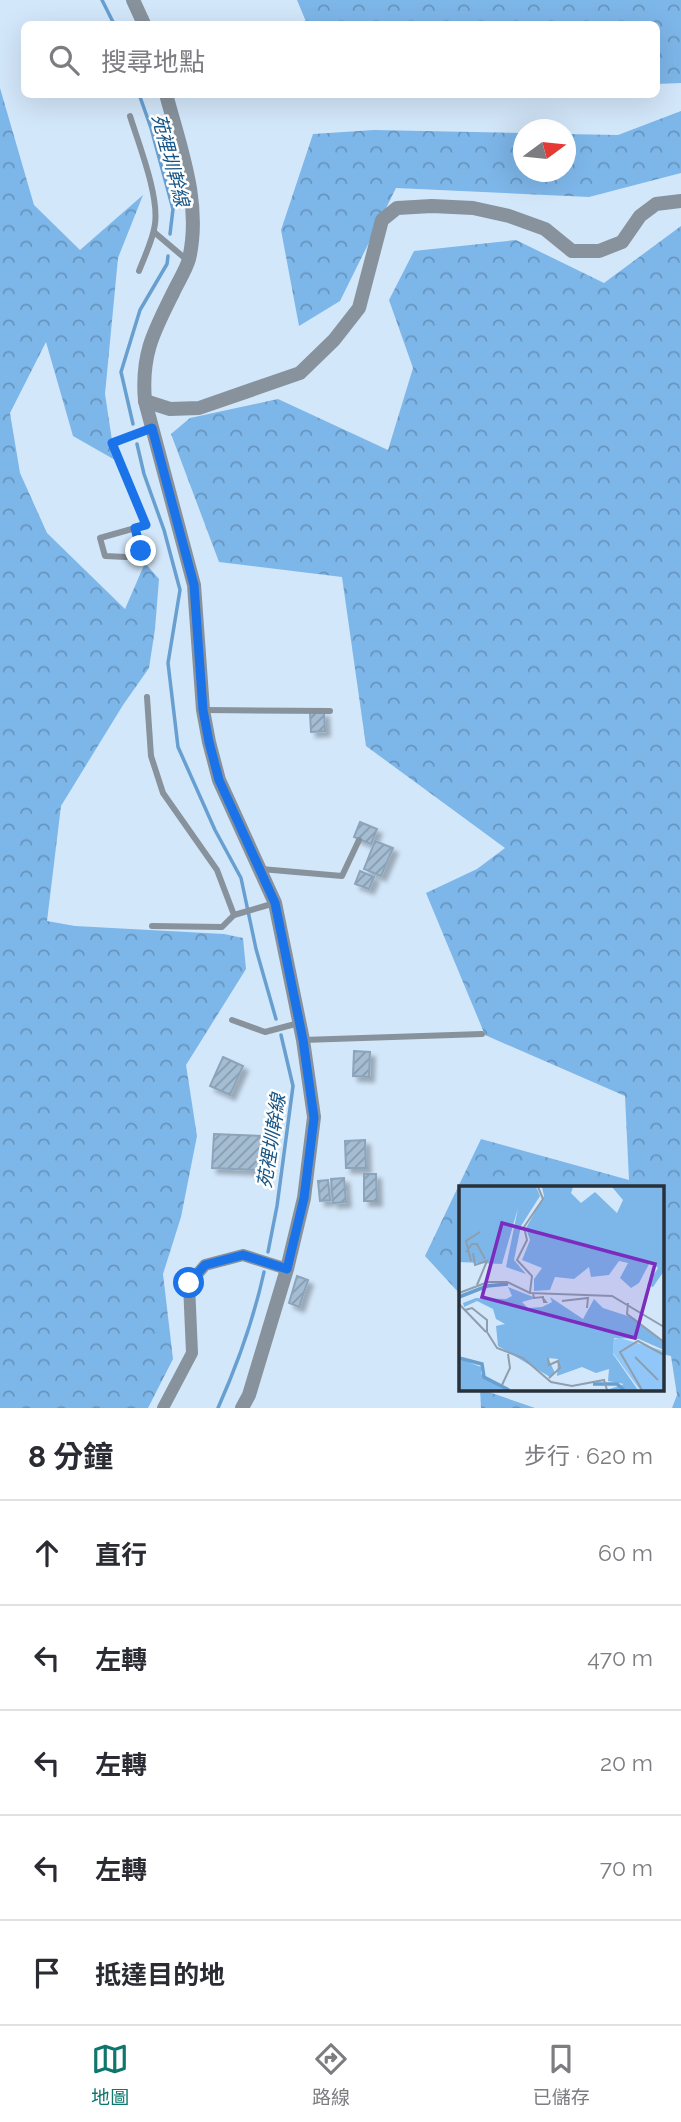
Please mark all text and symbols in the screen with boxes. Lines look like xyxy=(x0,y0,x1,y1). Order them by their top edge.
search box xyxy=(21,21,660,98)
icon: search xyxy=(45,41,83,79)
text: 搜尋地點 xyxy=(101,47,205,77)
water label: 苑裡圳幹線 xyxy=(148,111,194,211)
north arrow xyxy=(513,119,576,182)
route end xyxy=(125,535,156,566)
water label: 苑裡圳幹線 xyxy=(253,1090,290,1190)
inset map xyxy=(459,1186,664,1391)
route start xyxy=(173,1267,204,1298)
text: 8 分鐘 xyxy=(28,1439,113,1474)
text: 步行 · 620 m xyxy=(524,1442,653,1469)
icon: ahead xyxy=(28,1534,66,1572)
text: 60 m xyxy=(598,1539,653,1566)
text: 直行 xyxy=(95,1540,147,1570)
icon: left xyxy=(28,1639,66,1677)
text: 470 m xyxy=(587,1644,653,1671)
text: 左轉 xyxy=(95,1645,147,1675)
icon: left xyxy=(28,1744,66,1782)
text: 20 m xyxy=(600,1749,653,1776)
text: 左轉 xyxy=(95,1750,147,1780)
icon: left xyxy=(28,1849,66,1887)
text: 70 m xyxy=(600,1854,653,1881)
text: 左轉 xyxy=(95,1855,147,1885)
icon: arrive xyxy=(28,1954,66,1992)
text: 抵達目的地 xyxy=(95,1960,225,1990)
tab: 地圖 xyxy=(91,2040,129,2109)
tab: 路線 xyxy=(312,2040,350,2109)
tab: 已儲存 xyxy=(533,2040,590,2109)

